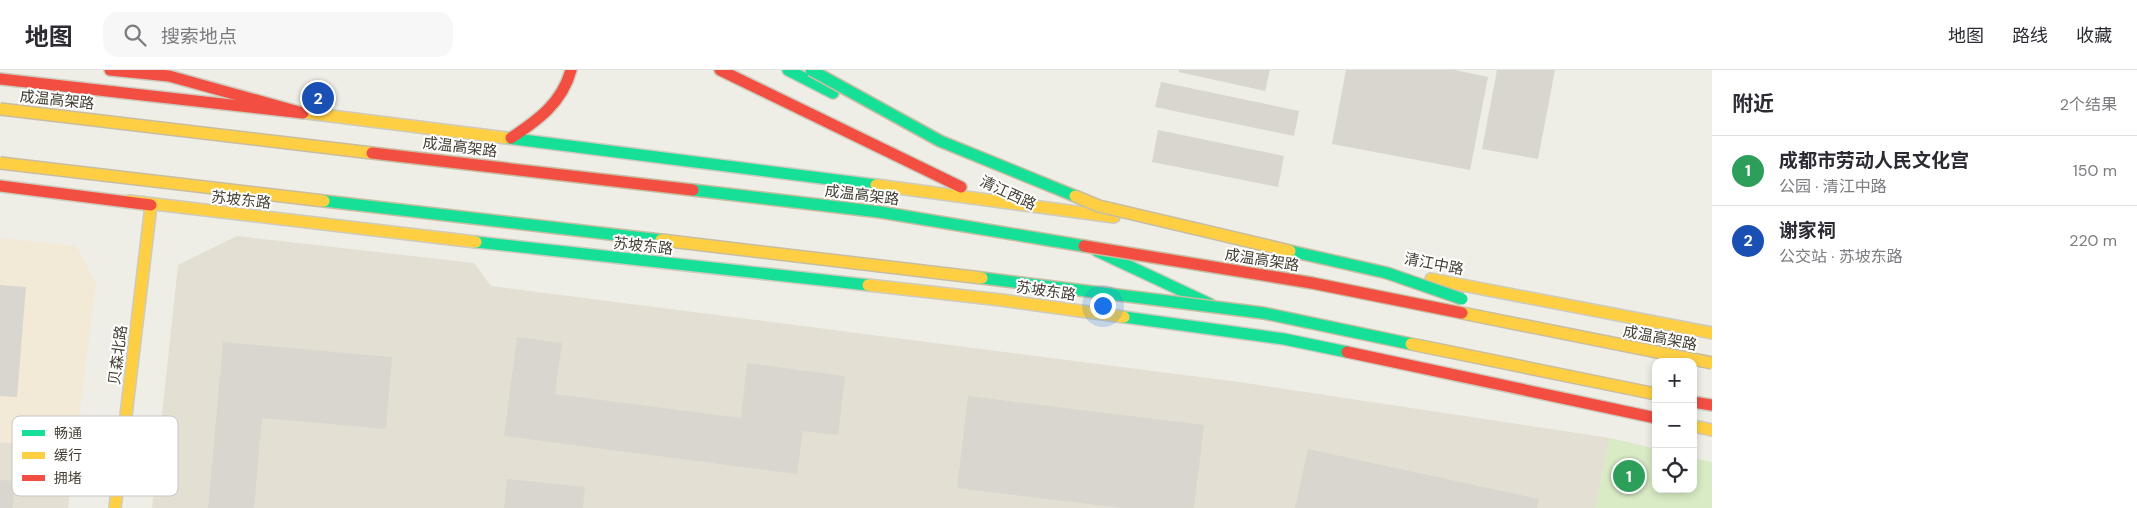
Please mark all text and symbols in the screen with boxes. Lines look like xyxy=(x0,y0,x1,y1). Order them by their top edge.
search box xyxy=(103,12,453,57)
text: 地图 xyxy=(25,21,73,52)
icon: search xyxy=(121,21,149,49)
text: 搜索地点 xyxy=(161,24,237,49)
text: 地图 xyxy=(1948,24,1984,48)
text: 路线 xyxy=(2012,24,2048,48)
text: 收藏 xyxy=(2076,24,2112,48)
pin: 2 xyxy=(302,79,334,117)
street label: 成温高架路 xyxy=(19,86,95,114)
text: 附近 xyxy=(1732,90,1774,118)
text: 2个结果 xyxy=(2060,94,2117,115)
street label: 成温高架路 xyxy=(422,133,498,161)
text: 成都市劳动人民文化宫 xyxy=(1779,148,1969,173)
text: 1 xyxy=(1745,160,1751,181)
text: 150 m xyxy=(2073,160,2117,181)
street label: 清江西路 xyxy=(977,171,1039,215)
text: 公园 · 清江中路 xyxy=(1779,176,1887,197)
street label: 成温高架路 xyxy=(824,181,900,209)
street label: 苏坡东路 xyxy=(210,187,272,213)
text: 谢家祠 xyxy=(1779,218,1836,243)
text: 2 xyxy=(1743,230,1753,251)
text: 220 m xyxy=(2069,230,2117,251)
street label: 苏坡东路 xyxy=(612,233,674,259)
street label: 成温高架路 xyxy=(1223,244,1301,276)
text: 公交站 · 苏坡东路 xyxy=(1779,246,1903,267)
street label: 清江中路 xyxy=(1403,248,1465,280)
street label: 苏坡东路 xyxy=(1015,277,1077,305)
your location xyxy=(1090,293,1116,319)
street label: 成温高架路 xyxy=(1621,321,1699,355)
street label: 贝森北路 xyxy=(104,324,132,386)
map controls xyxy=(1652,358,1697,493)
button: + xyxy=(1652,358,1697,403)
button: − xyxy=(1652,403,1697,448)
legend xyxy=(12,416,178,496)
text: 畅通 xyxy=(54,424,82,442)
text: 缓行 xyxy=(54,446,82,464)
button: locate xyxy=(1652,448,1697,493)
pin: 1 xyxy=(1613,457,1645,495)
text: 拥堵 xyxy=(54,469,82,487)

